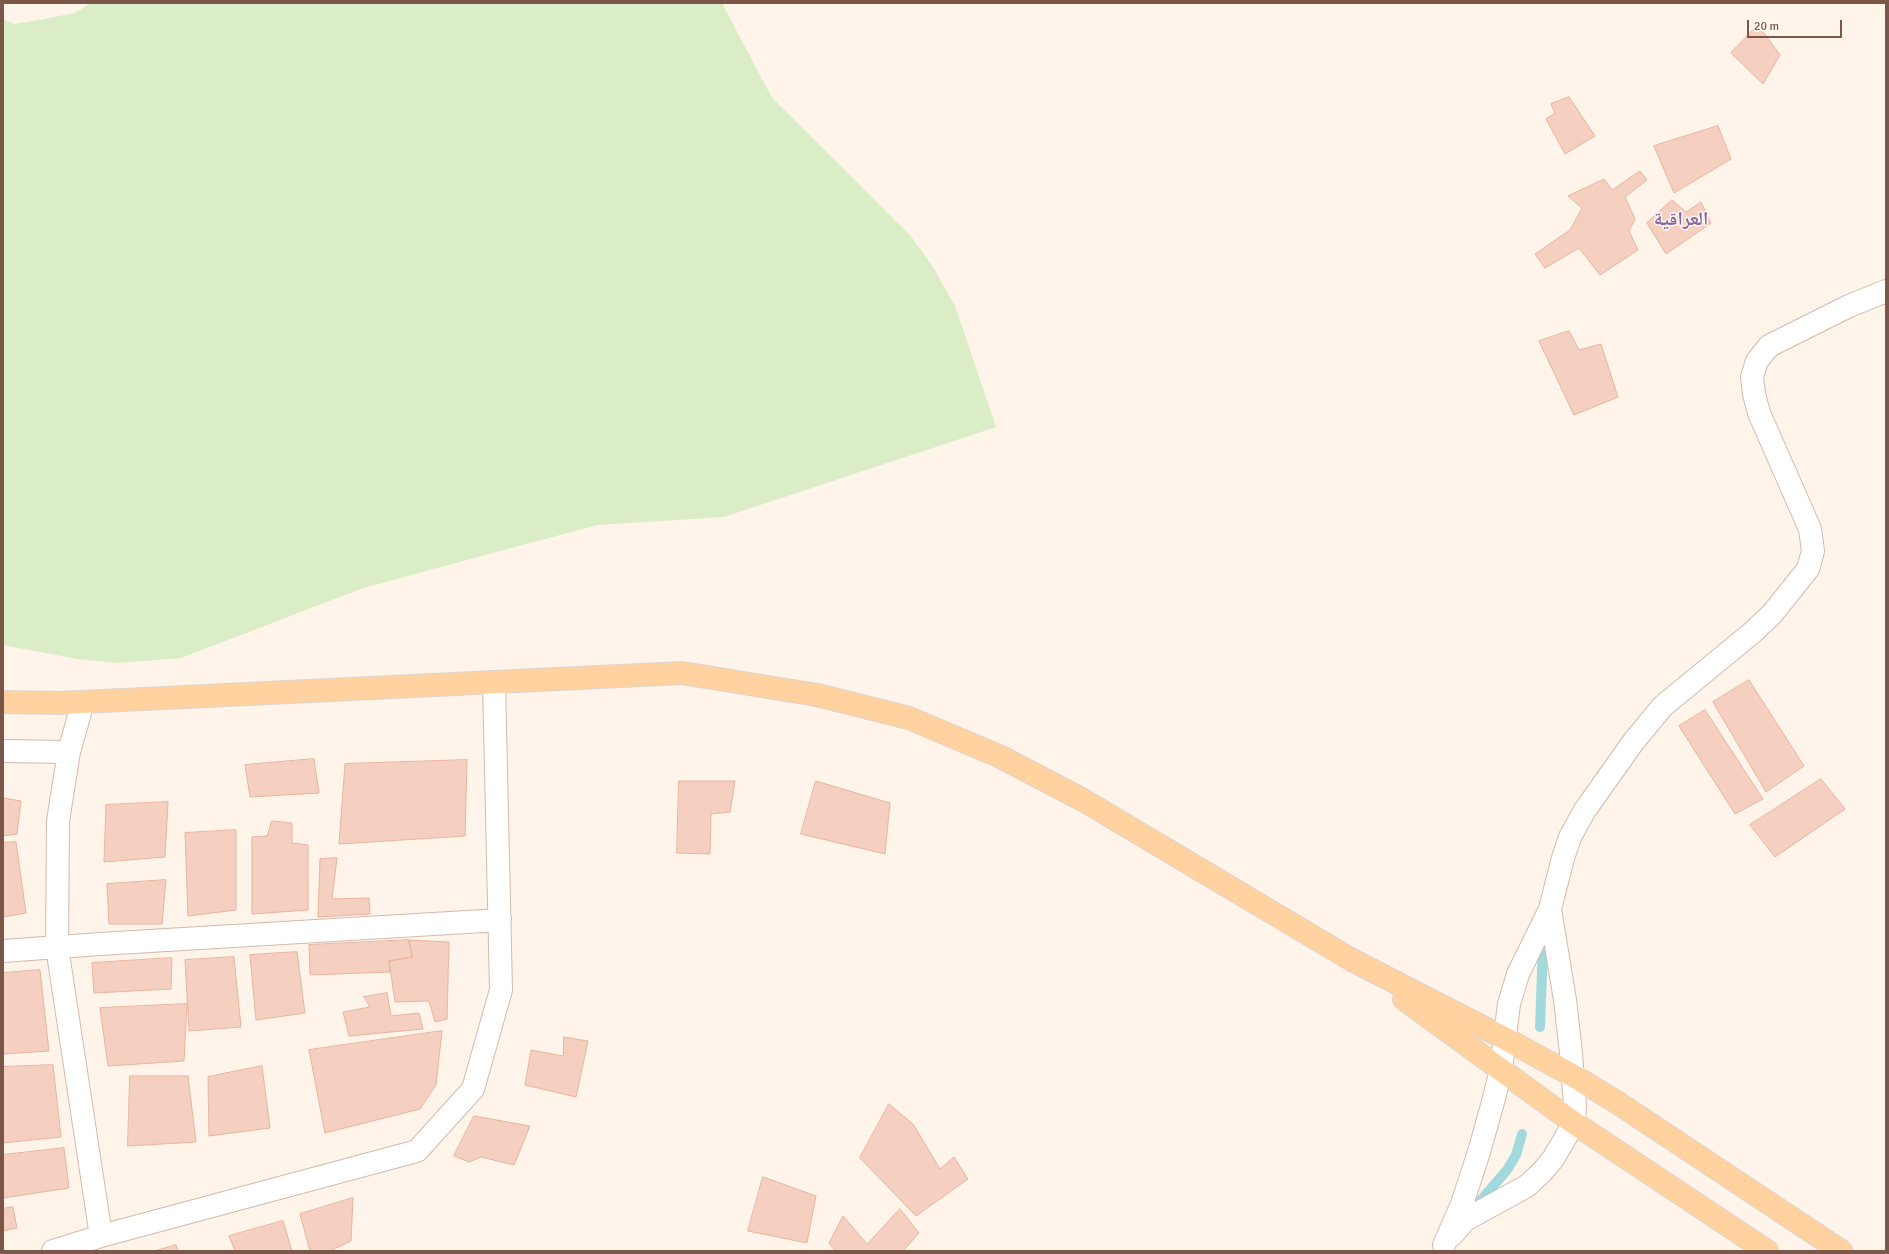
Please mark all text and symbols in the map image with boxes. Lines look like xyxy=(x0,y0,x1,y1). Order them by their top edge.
scale bar xyxy=(1749,12,1844,38)
text: 20 m xyxy=(1754,19,1779,34)
district label: العراقية xyxy=(1654,209,1708,231)

